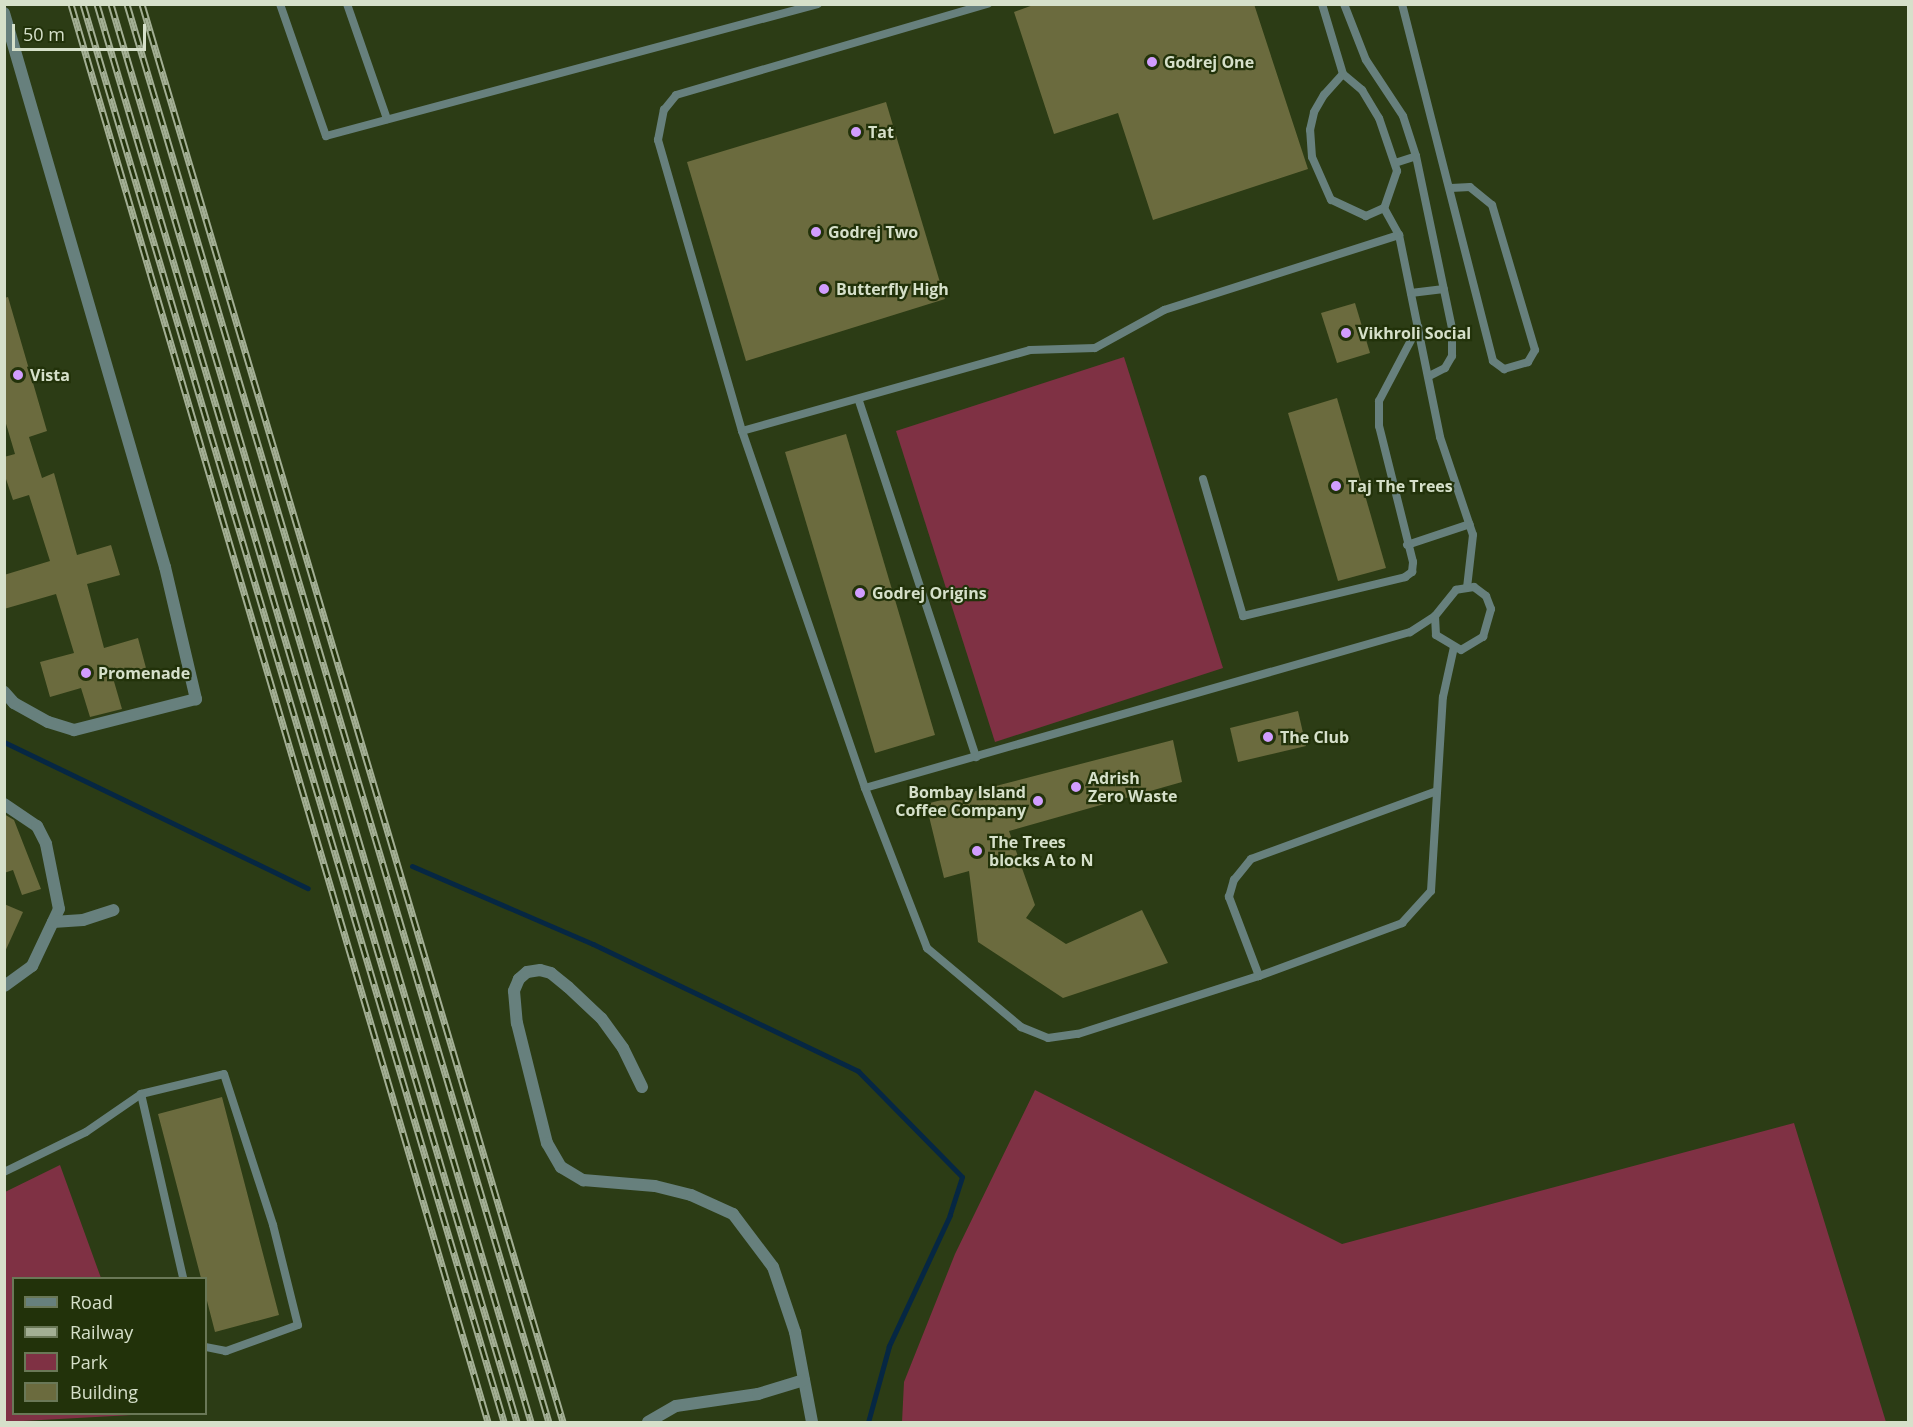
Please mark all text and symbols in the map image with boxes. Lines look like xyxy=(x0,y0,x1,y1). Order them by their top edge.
scale bar xyxy=(15,12,148,50)
text: 50 m xyxy=(23,22,65,46)
place label: Godrej One xyxy=(1164,52,1254,72)
marker: Godrej One xyxy=(1145,55,1159,69)
place label: Tat xyxy=(868,122,894,142)
marker: Tat xyxy=(849,125,863,139)
place label: Godrej Two xyxy=(828,222,918,242)
marker: Godrej Two xyxy=(809,225,823,239)
place label: Butterfly High xyxy=(836,279,949,299)
marker: Butterfly High xyxy=(817,282,831,296)
place label: Vikhroli Social xyxy=(1358,323,1471,343)
marker: Vikhroli Social xyxy=(1339,326,1353,340)
place label: Vista xyxy=(30,365,70,385)
marker: Vista xyxy=(11,368,25,382)
place label: Taj The Trees xyxy=(1348,476,1453,496)
marker: Taj The Trees xyxy=(1329,479,1343,493)
place label: Godrej Origins xyxy=(872,583,987,603)
marker: Godrej Origins xyxy=(853,586,867,600)
place label: Promenade xyxy=(98,663,190,683)
marker: Promenade xyxy=(79,666,93,680)
place label: The Club xyxy=(1280,727,1349,747)
marker: The Club xyxy=(1261,730,1275,744)
place label: Adrish Zero Waste xyxy=(1088,768,1178,806)
marker: Adrish Zero Waste xyxy=(1069,780,1083,794)
place label: Bombay Island Coffee Company xyxy=(895,782,1026,820)
marker: Bombay Island Coffee Company xyxy=(1031,794,1045,808)
place label: The Trees blocks A to N xyxy=(989,832,1093,870)
marker: The Trees blocks A to N xyxy=(970,844,984,858)
legend xyxy=(12,1277,207,1415)
text: Road xyxy=(70,1290,113,1314)
text: Railway xyxy=(70,1320,133,1344)
text: Park xyxy=(70,1350,108,1374)
text: Building xyxy=(70,1380,138,1404)

